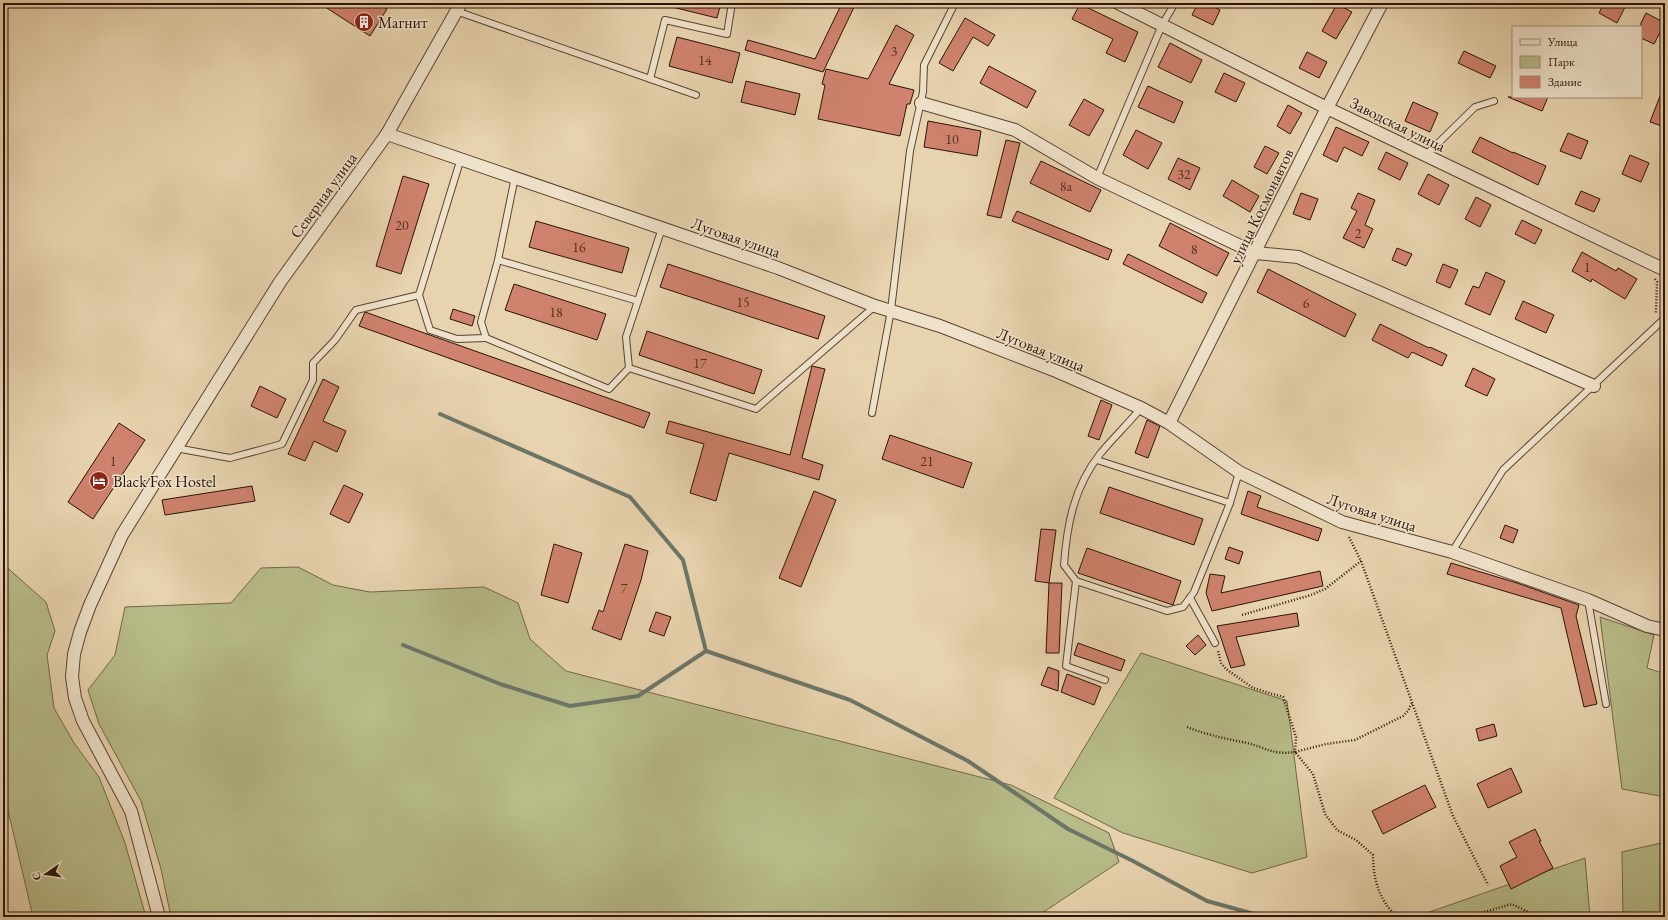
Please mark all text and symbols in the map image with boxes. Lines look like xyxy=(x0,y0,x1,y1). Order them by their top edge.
building icon: Магнит xyxy=(353,11,375,33)
place label: Магнит xyxy=(378,12,428,33)
legend xyxy=(1512,26,1642,98)
text: Улица xyxy=(1547,34,1578,50)
house number: 3 xyxy=(891,42,898,60)
house number: 14 xyxy=(698,51,712,69)
text: Парк xyxy=(1548,54,1575,70)
text: Здание xyxy=(1548,74,1582,90)
street label: Заводская улица xyxy=(1346,92,1450,157)
house number: 10 xyxy=(945,130,959,148)
street label: улица Космонавтов xyxy=(1224,145,1299,267)
street label: Северная улица xyxy=(285,148,362,242)
house number: 32 xyxy=(1177,165,1191,183)
house number: 8а xyxy=(1060,177,1073,195)
street label: Луговая улица xyxy=(689,212,784,263)
house number: 20 xyxy=(395,216,409,234)
house number: 2 xyxy=(1355,224,1362,242)
house number: 16 xyxy=(572,238,586,256)
house number: 8 xyxy=(1191,240,1198,258)
house number: 1 xyxy=(1584,258,1590,276)
house number: 15 xyxy=(736,293,750,311)
house number: 6 xyxy=(1303,294,1310,312)
house number: 18 xyxy=(549,303,563,321)
street label: Луговая улица xyxy=(994,322,1088,377)
house number: 17 xyxy=(693,354,707,372)
house number: 1 xyxy=(110,452,116,470)
house number: 21 xyxy=(920,452,934,470)
hotel icon: Black Fox Hostel xyxy=(88,470,110,492)
place label: Black Fox Hostel xyxy=(113,471,216,492)
street label: Луговая улица xyxy=(1324,488,1420,537)
house number: 7 xyxy=(621,579,628,597)
north arrow xyxy=(26,854,66,894)
text: С xyxy=(29,871,44,882)

